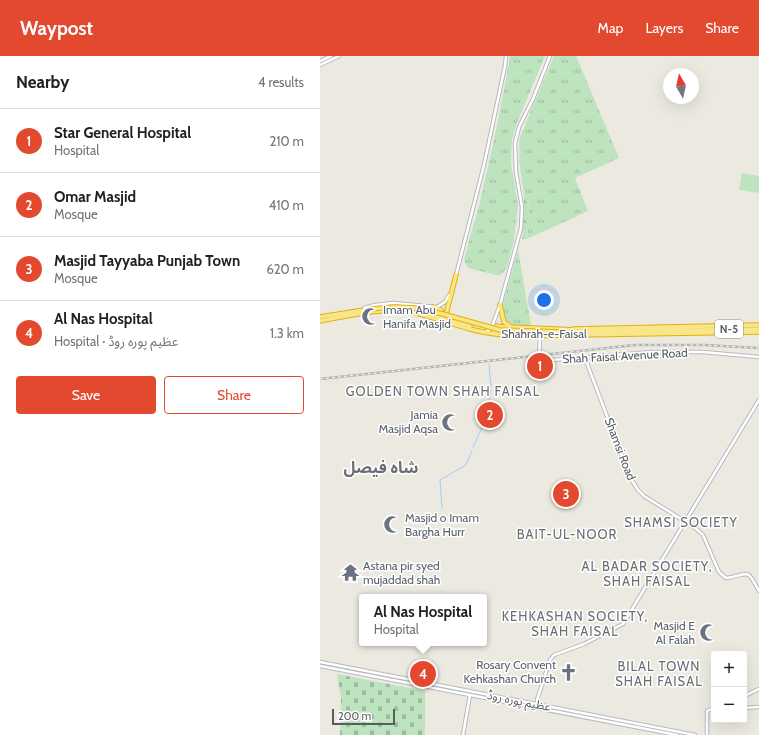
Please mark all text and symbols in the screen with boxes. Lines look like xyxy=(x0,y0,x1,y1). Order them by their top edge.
text: Waypost xyxy=(20,17,93,40)
text: Map xyxy=(598,19,623,37)
text: Layers xyxy=(645,19,683,37)
text: Share xyxy=(705,19,739,37)
north arrow xyxy=(663,68,699,104)
text: Nearby xyxy=(16,72,69,92)
text: 4 results xyxy=(258,74,304,90)
text: Star General Hospital xyxy=(54,124,191,142)
text: 1 xyxy=(27,133,31,149)
text: 210 m xyxy=(270,133,304,149)
text: Hospital xyxy=(54,142,99,158)
text: Omar Masjid xyxy=(54,188,136,206)
text: 2 xyxy=(26,197,32,213)
text: 410 m xyxy=(269,197,304,213)
text: Mosque xyxy=(54,206,98,222)
text: Masjid Tayyaba Punjab Town xyxy=(54,252,240,270)
text: 3 xyxy=(25,261,33,277)
text: 620 m xyxy=(266,261,304,277)
text: Mosque xyxy=(54,270,98,286)
your location xyxy=(534,290,554,310)
place label: Imam Abu Hanifa Masjid xyxy=(383,302,451,331)
mosque icon: Imam Abu Hanifa Masjid xyxy=(360,307,380,327)
text: Al Nas Hospital xyxy=(54,310,153,328)
road number: N-5 xyxy=(715,320,743,338)
text: 4 xyxy=(25,325,33,341)
text: 1.3 km xyxy=(270,325,304,341)
street label: Shahrah-e-Faisal xyxy=(501,326,587,341)
text: Hospital · عظیم پورہ روڈ xyxy=(54,333,178,349)
street label: Shah Faisal Avenue Road xyxy=(562,345,688,366)
pin: 1 xyxy=(527,351,553,381)
button: Save xyxy=(16,376,156,414)
button: Share xyxy=(164,376,304,414)
district label: GOLDEN TOWN SHAH FAISAL xyxy=(346,383,540,399)
pin: 2 xyxy=(477,400,503,430)
place label: Jamia Masjid Aqsa xyxy=(378,407,438,436)
mosque icon: Jamia Masjid Aqsa xyxy=(441,412,461,432)
street label: Shamsi Road xyxy=(602,415,639,482)
district label: شاہ فیصل xyxy=(344,458,418,477)
pin: 3 xyxy=(553,479,579,509)
place label: Masjid o Imam Bargha Hurr xyxy=(405,510,479,539)
district label: SHAMSI SOCIETY xyxy=(624,514,738,530)
mosque icon: Masjid o Imam Bargha Hurr xyxy=(382,515,402,535)
district label: BAIT-UL-NOOR xyxy=(517,526,617,542)
place label: Astana pir syed mujaddad shah xyxy=(363,558,440,587)
district label: AL BADAR SOCIETY, SHAH FAISAL xyxy=(582,558,712,589)
temple icon: Astana pir syed mujaddad shah xyxy=(340,563,360,583)
popup xyxy=(359,594,487,646)
text: Al Nas Hospital xyxy=(374,603,472,621)
district label: KEHKASHAN SOCIETY, SHAH FAISAL xyxy=(502,608,648,639)
place label: Masjid E Al Falah xyxy=(654,618,695,647)
text: Hospital xyxy=(374,621,419,637)
mosque icon: Masjid E Al Falah xyxy=(698,623,718,643)
map controls xyxy=(711,651,747,723)
button: + xyxy=(711,651,747,687)
place label: Rosary Convent Kehkashan Church xyxy=(463,657,556,686)
district label: BILAL TOWN SHAH FAISAL xyxy=(615,658,703,689)
pin: 4 xyxy=(410,659,436,689)
church icon: Rosary Convent Kehkashan Church xyxy=(559,662,579,682)
street label: عظیم پورہ روڈ xyxy=(486,687,552,716)
button: − xyxy=(711,687,747,723)
scale bar xyxy=(332,707,395,726)
text: 200 m xyxy=(338,709,371,723)

